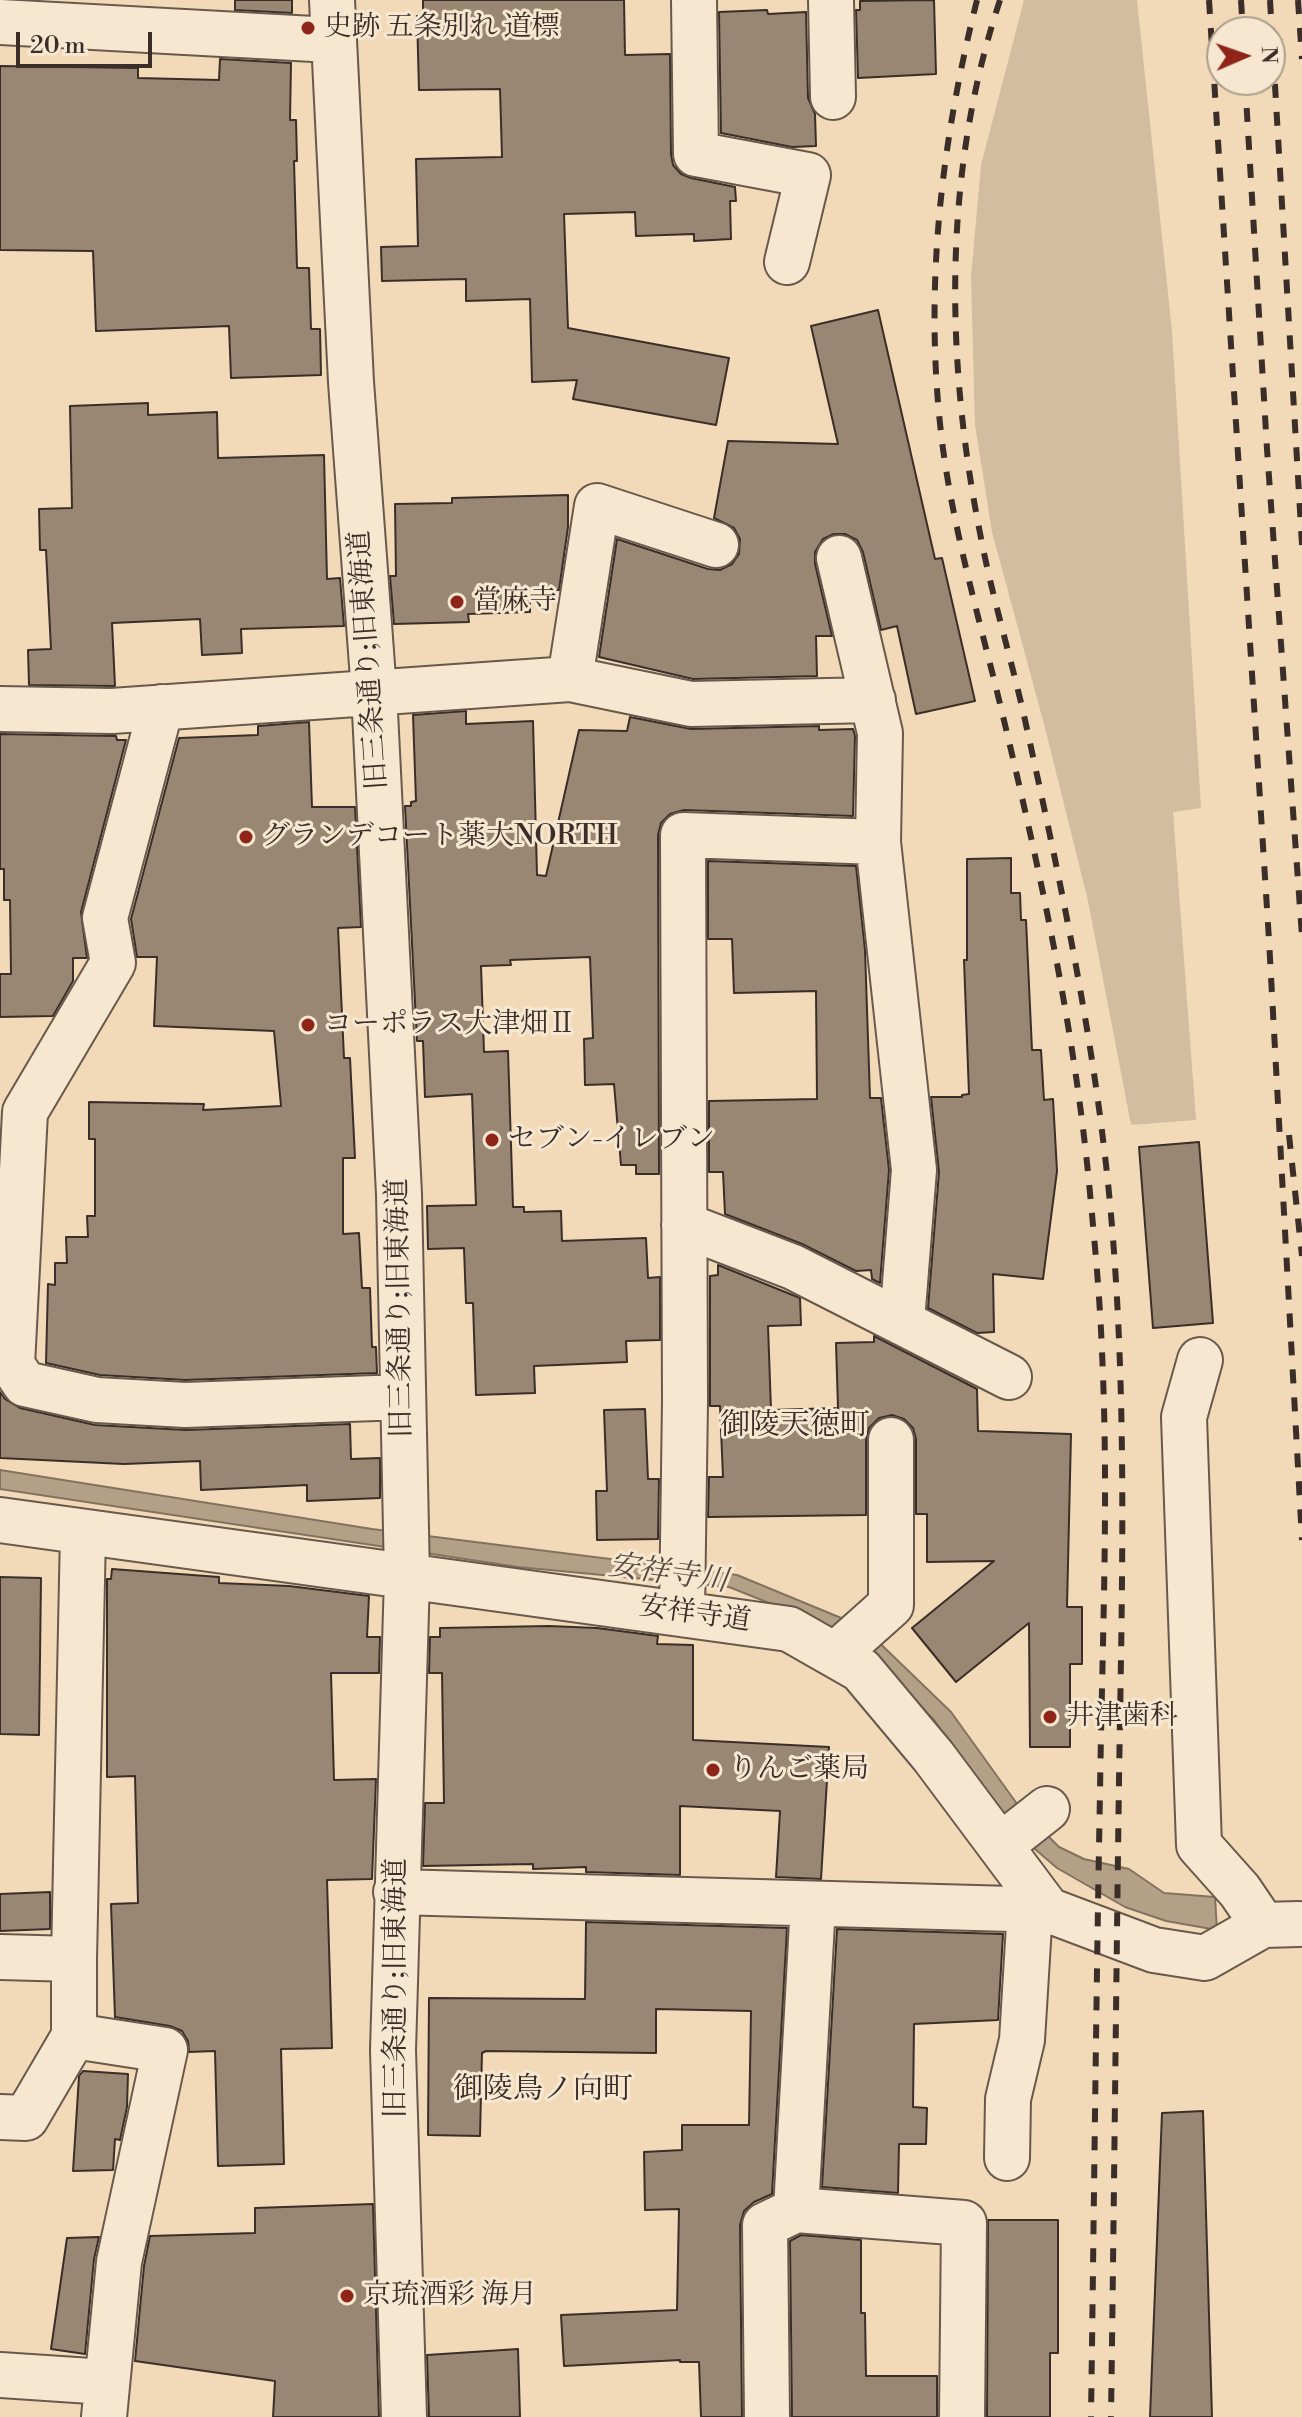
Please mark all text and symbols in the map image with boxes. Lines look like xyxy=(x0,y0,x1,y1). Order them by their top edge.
place label: 史跡 五条別れ 道標 xyxy=(324,11,560,45)
scale bar xyxy=(20,16,156,66)
north arrow xyxy=(1206,16,1286,96)
marker: 史跡 五条別れ 道標 xyxy=(299,19,317,37)
text: 20 m xyxy=(30,31,86,61)
text: N xyxy=(1255,46,1282,64)
street label: 旧三条通り;旧東海道 xyxy=(344,529,396,791)
place label: 當麻寺 xyxy=(473,585,557,619)
marker: 當麻寺 xyxy=(448,593,466,611)
place label: グランデコート薬大NORTH xyxy=(262,820,618,854)
marker: グランデコート薬大NORTH xyxy=(237,828,255,846)
place label: コーポラス大津畑Ⅱ xyxy=(324,1008,576,1042)
marker: コーポラス大津畑Ⅱ xyxy=(299,1016,317,1034)
place label: セブン-イレブン xyxy=(508,1123,715,1157)
marker: セブン-イレブン xyxy=(483,1131,501,1149)
street label: 旧三条通り;旧東海道 xyxy=(382,1178,420,1438)
district label: 御陵天徳町 xyxy=(720,1409,870,1445)
water label: 安祥寺川 xyxy=(606,1549,730,1601)
street label: 安祥寺道 xyxy=(637,1591,753,1639)
place label: 井津歯科 xyxy=(1066,1700,1178,1734)
marker: 井津歯科 xyxy=(1041,1708,1059,1726)
place label: りんご薬局 xyxy=(729,1753,869,1787)
marker: りんご薬局 xyxy=(704,1761,722,1779)
street label: 旧三条通り;旧東海道 xyxy=(380,1858,414,2118)
district label: 御陵鳥ノ向町 xyxy=(453,2073,633,2109)
place label: 京琉酒彩 海月 xyxy=(363,2279,537,2313)
marker: 京琉酒彩 海月 xyxy=(338,2287,356,2305)

